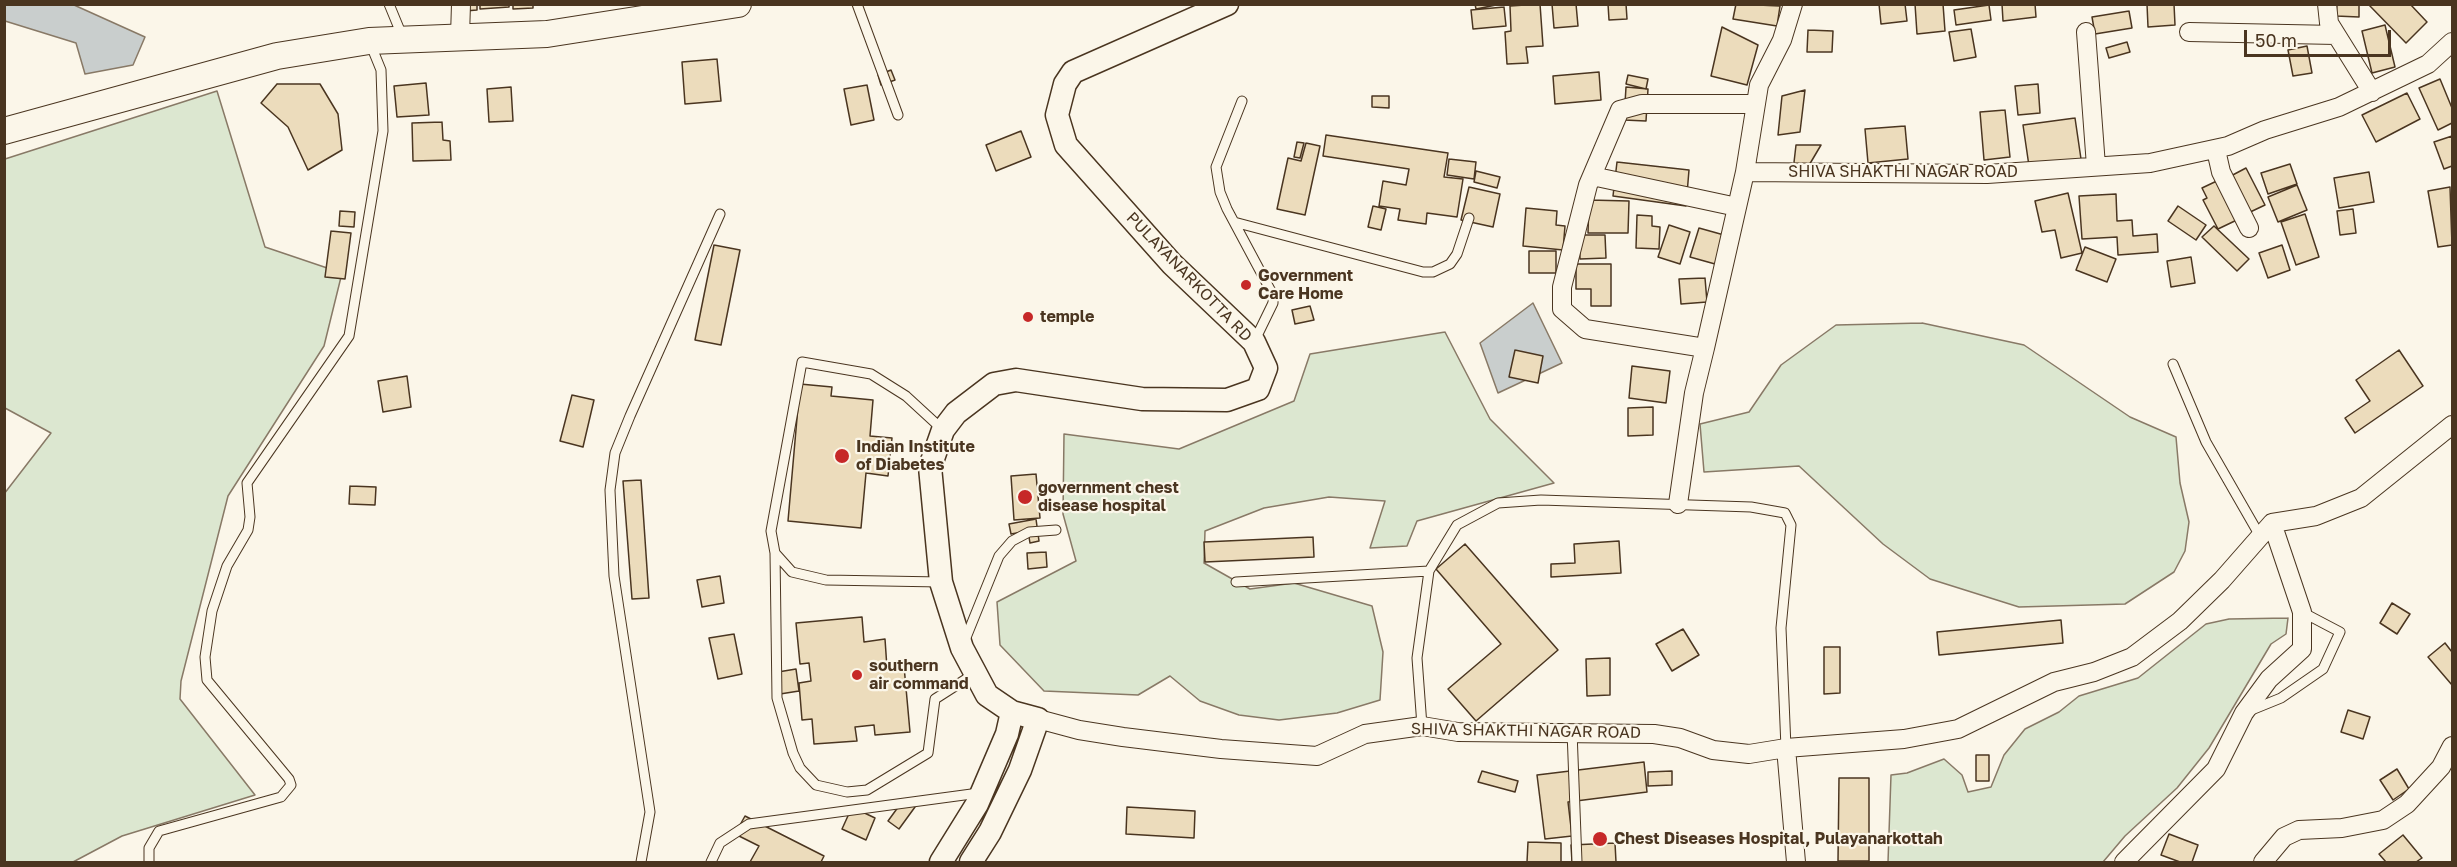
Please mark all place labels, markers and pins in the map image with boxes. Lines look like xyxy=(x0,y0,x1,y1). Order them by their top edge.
place label: Government Care Home xyxy=(1258,266,1353,304)
marker: Government Care Home xyxy=(1239,278,1253,292)
place label: temple xyxy=(1040,307,1094,327)
marker: temple xyxy=(1021,310,1035,324)
place label: Indian Institute of Diabetes xyxy=(856,437,975,475)
marker: Indian Institute of Diabetes xyxy=(833,447,851,465)
place label: government chest disease hospital xyxy=(1038,478,1179,516)
marker: government chest disease hospital xyxy=(1016,488,1034,506)
place label: southern air command xyxy=(869,656,969,694)
marker: southern air command xyxy=(850,668,864,682)
place label: Chest Diseases Hospital, Pulayanarkottah xyxy=(1614,829,1943,849)
marker: Chest Diseases Hospital, Pulayanarkottah xyxy=(1591,830,1609,848)

